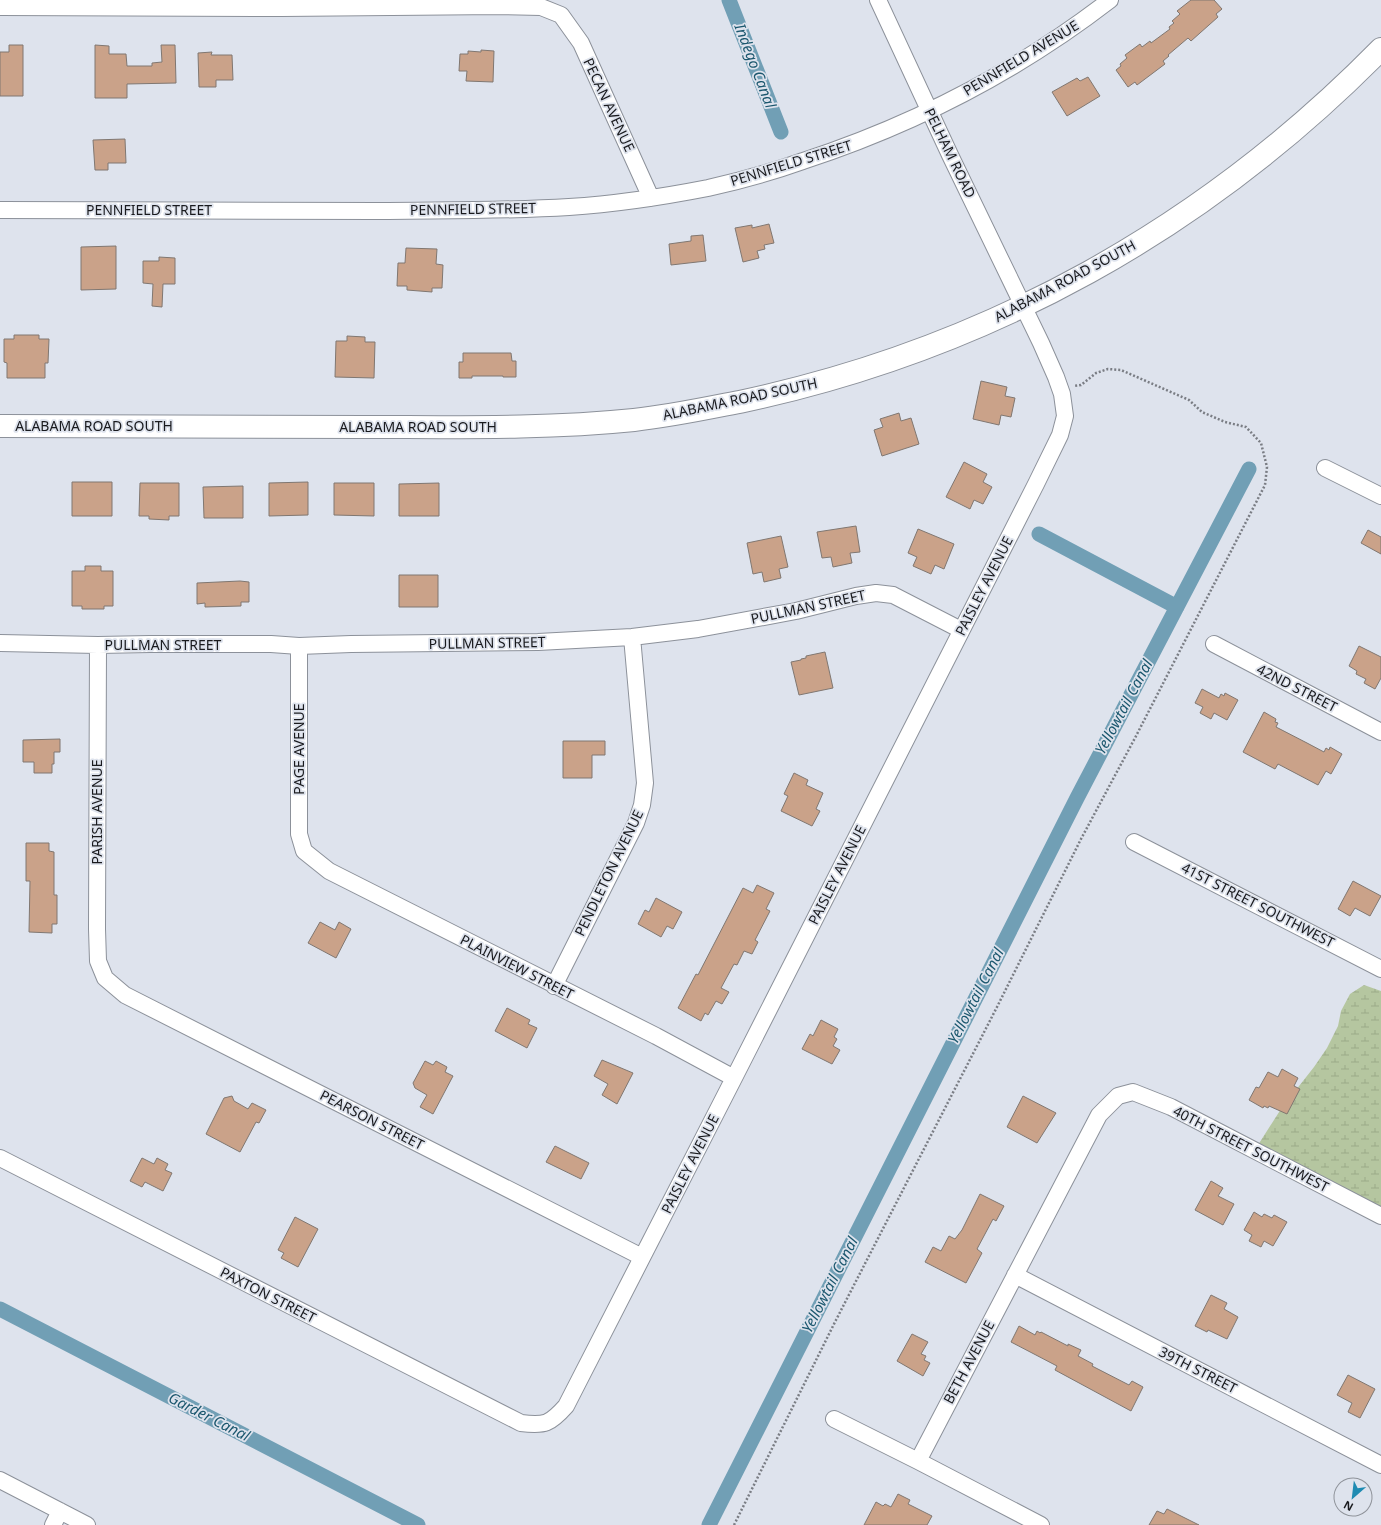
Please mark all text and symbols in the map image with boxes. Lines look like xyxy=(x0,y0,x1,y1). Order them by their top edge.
street label: PENNFIELD AVENUE xyxy=(959,15,1082,100)
water label: Indego Canal xyxy=(730,20,782,112)
street label: PECAN AVENUE xyxy=(579,55,640,155)
street label: PELHAM ROAD xyxy=(920,105,980,201)
street label: PENNFIELD STREET xyxy=(728,135,854,190)
street label: PENNFIELD STREET xyxy=(410,198,536,219)
street label: PENNFIELD STREET xyxy=(86,200,212,219)
street label: ALABAMA ROAD SOUTH xyxy=(991,235,1139,326)
street label: ALABAMA ROAD SOUTH xyxy=(661,373,819,424)
street label: ALABAMA ROAD SOUTH xyxy=(15,416,173,435)
street label: ALABAMA ROAD SOUTH xyxy=(339,417,497,436)
street label: PAISLEY AVENUE xyxy=(950,533,1017,639)
street label: PULLMAN STREET xyxy=(749,585,867,628)
street label: PULLMAN STREET xyxy=(428,632,546,653)
street label: PULLMAN STREET xyxy=(105,635,222,654)
water label: Yellowtail Canal xyxy=(1090,655,1157,757)
street label: 42ND STREET xyxy=(1254,659,1341,716)
street label: PAGE AVENUE xyxy=(289,703,308,795)
street label: PARISH AVENUE xyxy=(87,759,106,865)
street label: PENDLETON AVENUE xyxy=(570,807,647,939)
street label: PAISLEY AVENUE xyxy=(803,822,870,928)
street label: 41ST STREET SOUTHWEST xyxy=(1178,858,1338,952)
street label: PLAINVIEW STREET xyxy=(457,930,578,1004)
water label: Yellowtail Canal xyxy=(942,943,1008,1047)
street label: PEARSON STREET xyxy=(317,1085,428,1154)
street label: 40TH STREET SOUTHWEST xyxy=(1170,1101,1332,1196)
street label: PAISLEY AVENUE xyxy=(656,1111,723,1217)
water label: Yellowtail Canal xyxy=(796,1232,862,1336)
street label: PAXTON STREET xyxy=(217,1262,320,1327)
street label: BETH AVENUE xyxy=(939,1317,999,1407)
street label: 39TH STREET xyxy=(1156,1342,1241,1397)
water label: Garder Canal xyxy=(165,1387,255,1446)
north arrow xyxy=(1333,1477,1373,1517)
text: N xyxy=(1341,1498,1356,1515)

